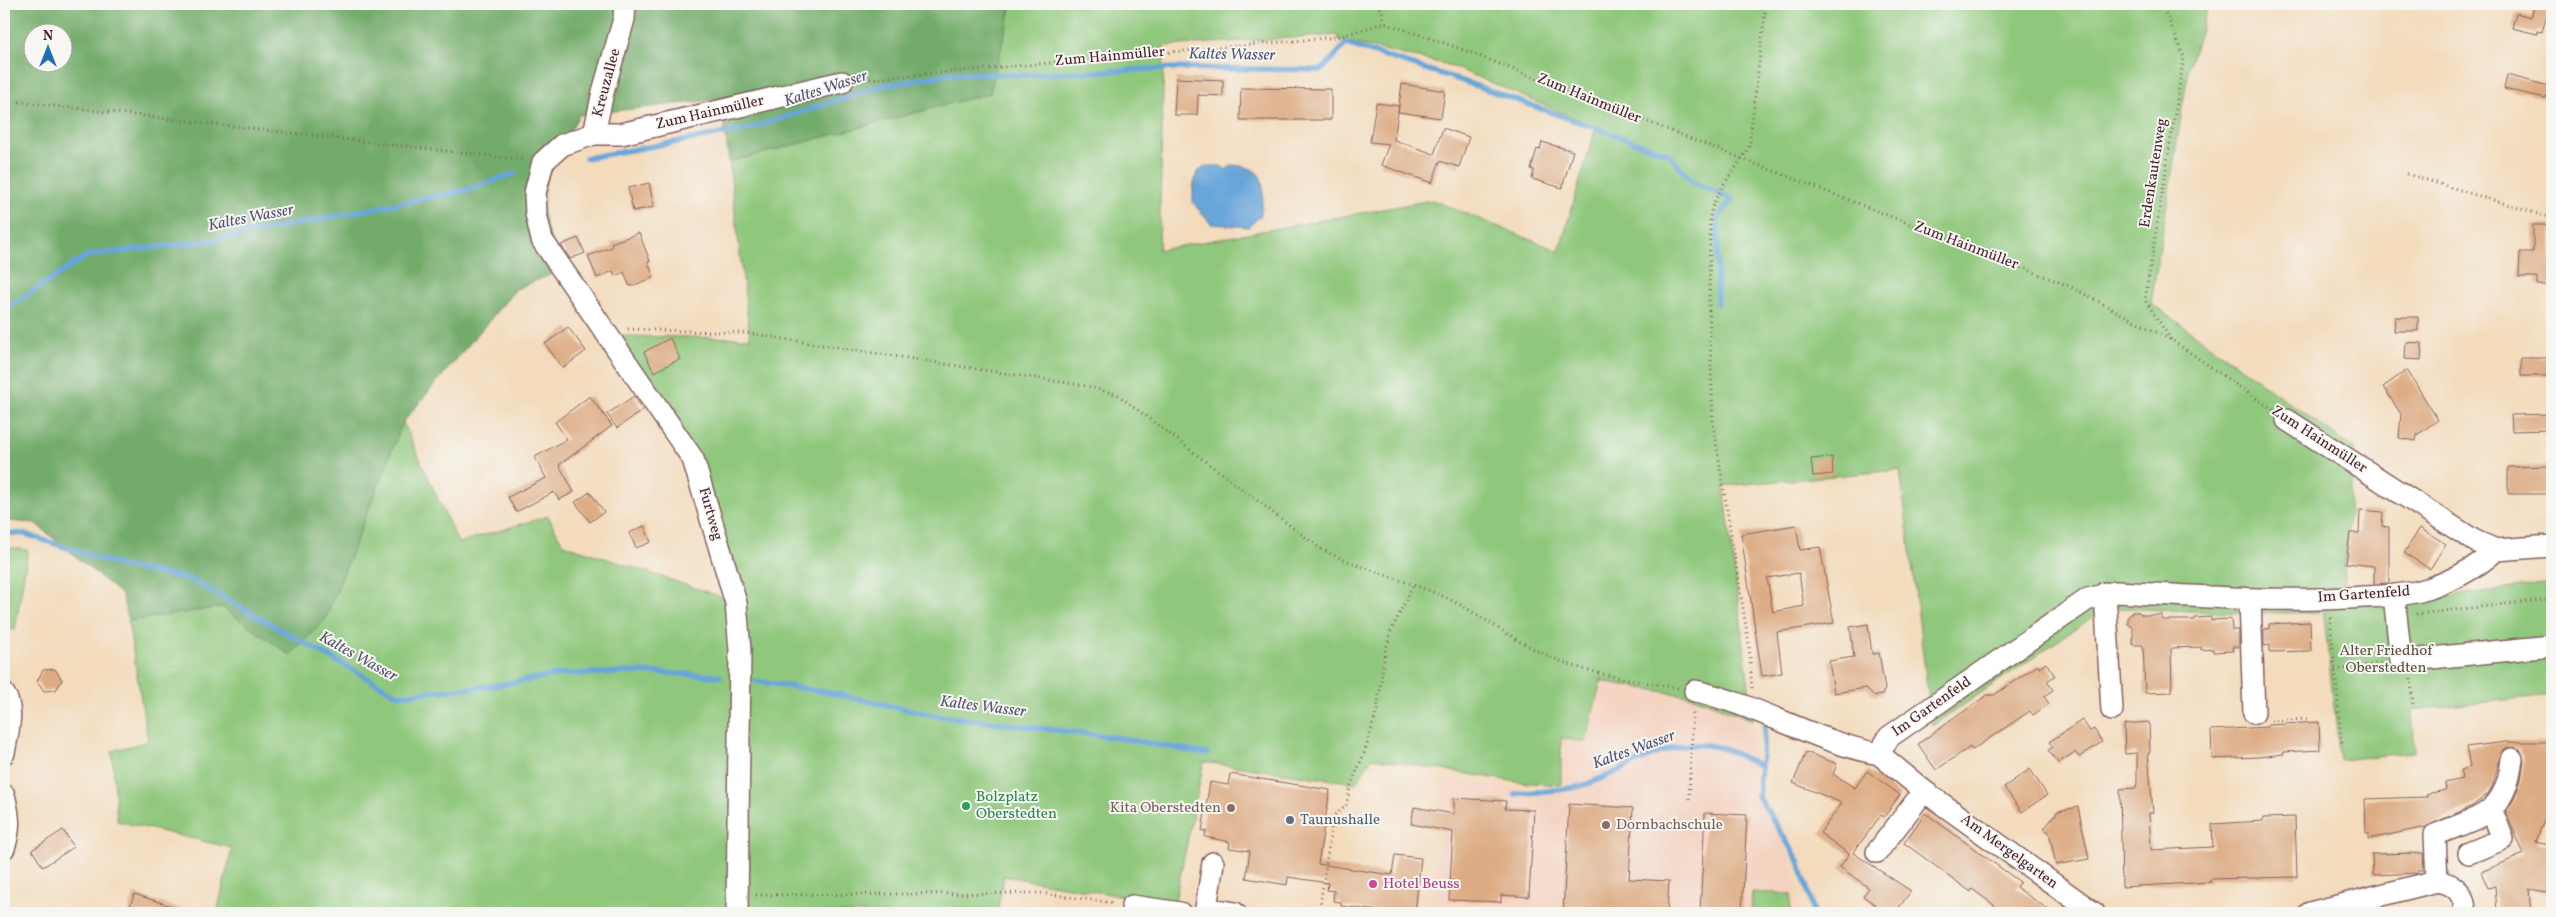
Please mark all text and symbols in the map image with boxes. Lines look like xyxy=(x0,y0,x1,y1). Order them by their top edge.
north arrow xyxy=(22,22,72,72)
text: N xyxy=(43,27,53,46)
street label: Zum Hainmüller xyxy=(1054,42,1166,72)
water label: Kaltes Wasser xyxy=(1189,43,1276,67)
street label: Kreuzallee xyxy=(588,46,626,120)
water label: Kaltes Wasser xyxy=(781,65,872,113)
street label: Zum Hainmüller xyxy=(1534,69,1644,129)
street label: Zum Hainmüller xyxy=(654,90,766,136)
street label: Erdenkautenweg xyxy=(2135,116,2173,229)
water label: Kaltes Wasser xyxy=(206,199,297,237)
street label: Zum Hainmüller xyxy=(1911,216,2021,276)
street label: Zum Hainmüller xyxy=(2267,401,2371,479)
street label: Furtweg xyxy=(692,485,728,543)
street label: Im Gartenfeld xyxy=(2317,581,2411,609)
water label: Kaltes Wasser xyxy=(315,626,402,688)
park label: Alter Friedhof Oberstedten xyxy=(2340,641,2434,679)
street label: Im Gartenfeld xyxy=(1888,672,1976,742)
water label: Kaltes Wasser xyxy=(939,691,1028,723)
water label: Kaltes Wasser xyxy=(1590,725,1679,775)
place label: Bolzplatz Oberstedten xyxy=(976,787,1057,825)
place label: Kita Oberstedten xyxy=(1110,798,1221,819)
marker: Bolzplatz Oberstedten xyxy=(960,800,972,812)
marker: Kita Oberstedten xyxy=(1225,802,1237,814)
street label: Am Mergelgarten xyxy=(1956,809,2062,895)
place label: Taunushalle xyxy=(1300,810,1380,831)
marker: Taunushalle xyxy=(1284,814,1296,826)
place label: Dornbachschule xyxy=(1616,815,1723,836)
marker: Dornbachschule xyxy=(1600,819,1612,831)
place label: Hotel Beuss xyxy=(1383,874,1460,895)
marker: Hotel Beuss xyxy=(1367,878,1379,890)

